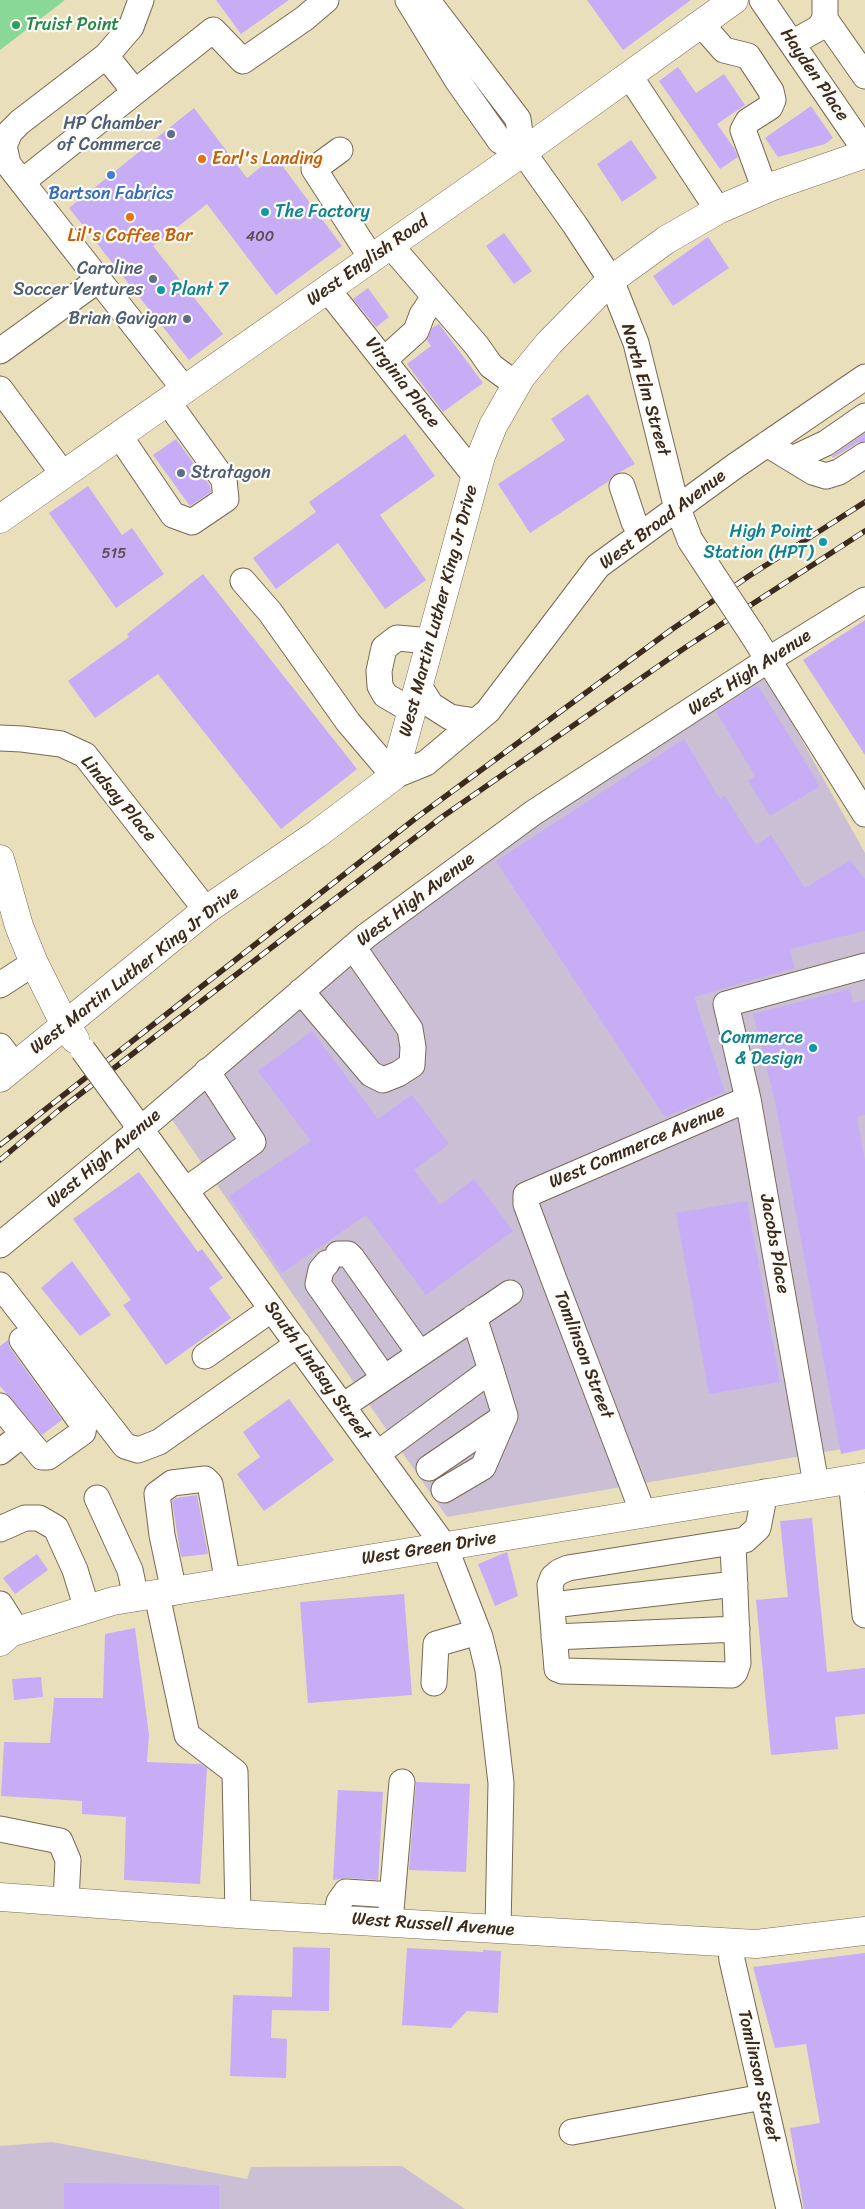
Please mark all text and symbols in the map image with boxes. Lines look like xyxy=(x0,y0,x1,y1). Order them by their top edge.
place label: Truist Point xyxy=(26,14,119,36)
marker: Truist Point xyxy=(10,19,22,31)
street label: Hayden Place xyxy=(775,24,853,126)
place label: HP Chamber of Commerce xyxy=(57,113,161,156)
marker: HP Chamber of Commerce xyxy=(165,128,177,140)
place label: Earl's Landing xyxy=(212,148,323,170)
marker: Earl's Landing xyxy=(196,153,208,165)
marker: Bartson Fabrics xyxy=(105,169,117,181)
place label: Bartson Fabrics xyxy=(49,183,173,205)
place label: The Factory xyxy=(275,201,370,223)
marker: The Factory xyxy=(259,206,271,218)
marker: Lil's Coffee Bar xyxy=(124,211,136,223)
street label: West English Road xyxy=(303,211,433,311)
place label: Lil's Coffee Bar xyxy=(68,225,192,247)
house number: 400 xyxy=(246,228,274,246)
place label: Caroline Soccer Ventures xyxy=(13,258,143,300)
marker: Caroline Soccer Ventures xyxy=(147,273,159,285)
place label: Plant 7 xyxy=(171,279,228,301)
marker: Plant 7 xyxy=(155,284,167,296)
place label: Brian Gavigan xyxy=(68,308,177,330)
marker: Brian Gavigan xyxy=(181,313,193,325)
street label: North Elm Street xyxy=(616,321,674,459)
street label: Virginia Place xyxy=(360,333,444,433)
place label: Stratagon xyxy=(191,462,271,484)
street label: West Broad Avenue xyxy=(596,465,730,575)
marker: Stratagon xyxy=(175,467,187,479)
street label: West Martin Luther King Jr Drive xyxy=(395,483,483,739)
place label: High Point Station (HPT) xyxy=(704,521,813,564)
marker: High Point Station (HPT) xyxy=(817,536,829,548)
house number: 515 xyxy=(102,545,126,563)
street label: West High Avenue xyxy=(684,625,816,721)
street label: Lindsay Place xyxy=(76,751,160,847)
street label: West High Avenue xyxy=(353,849,479,951)
street label: West Martin Luther King Jr Drive xyxy=(26,883,244,1059)
place label: Commerce & Design xyxy=(721,1027,803,1070)
marker: Commerce & Design xyxy=(807,1042,819,1054)
street label: West Commerce Avenue xyxy=(546,1100,728,1194)
street label: West High Avenue xyxy=(43,1105,165,1213)
street label: Jacobs Place xyxy=(755,1193,793,1295)
street label: Tomlinson Street xyxy=(549,1288,617,1422)
street label: South Lindsay Street xyxy=(259,1297,375,1445)
street label: West Green Drive xyxy=(360,1528,498,1570)
street label: West Russell Avenue xyxy=(351,1909,515,1941)
street label: Tomlinson Street xyxy=(732,2008,784,2144)

